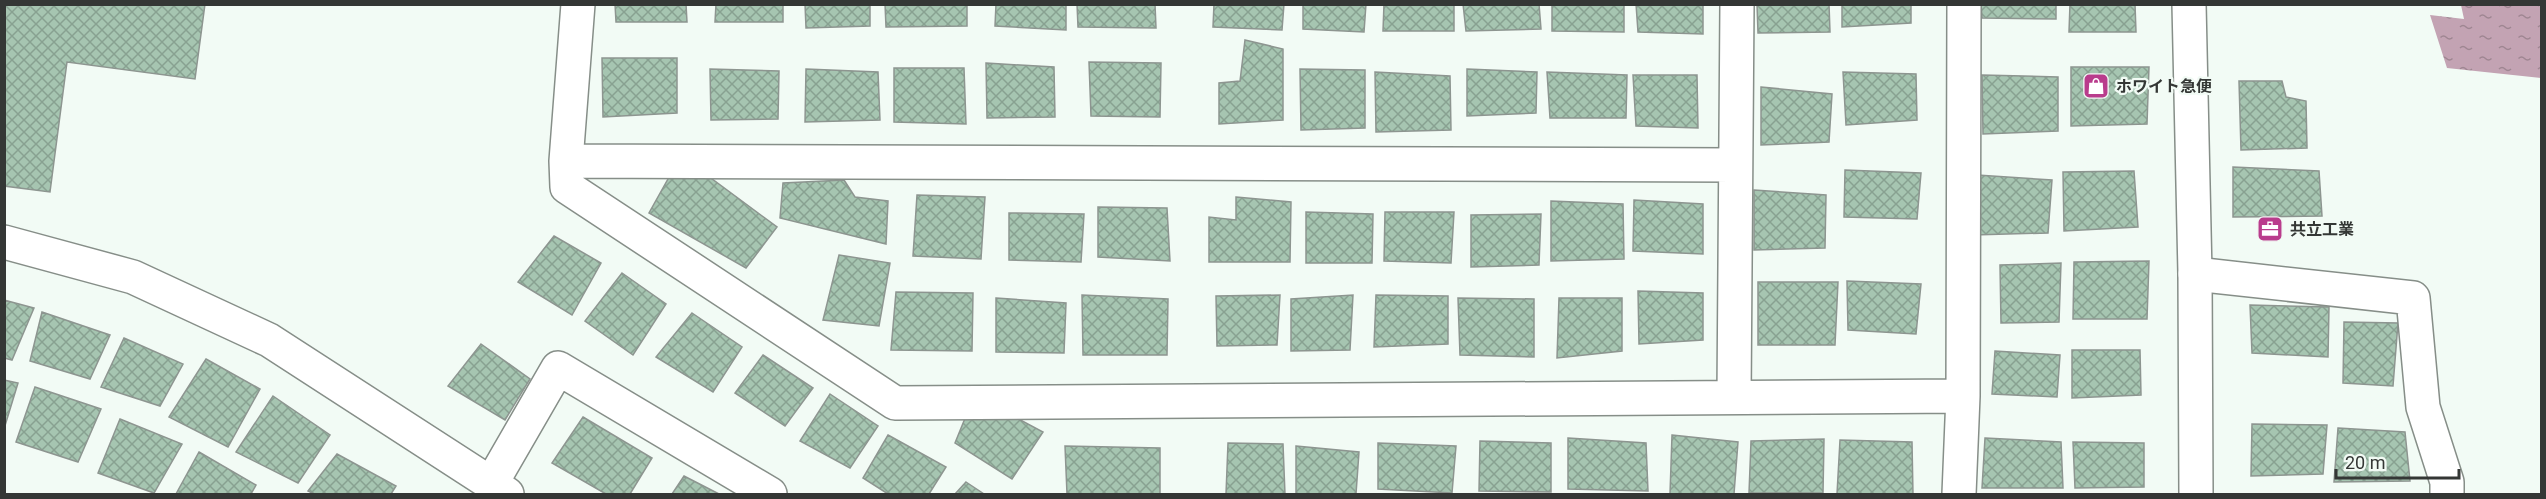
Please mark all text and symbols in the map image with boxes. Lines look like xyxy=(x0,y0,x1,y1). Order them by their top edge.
shop icon: ホワイト急便 xyxy=(2081,71,2111,101)
place label: ホワイト急便 xyxy=(2116,77,2212,96)
office icon: 共立工業 xyxy=(2255,214,2285,244)
place label: 共立工業 xyxy=(2290,220,2354,239)
scale bar xyxy=(2336,442,2459,480)
text: 20 m xyxy=(2345,452,2385,473)

